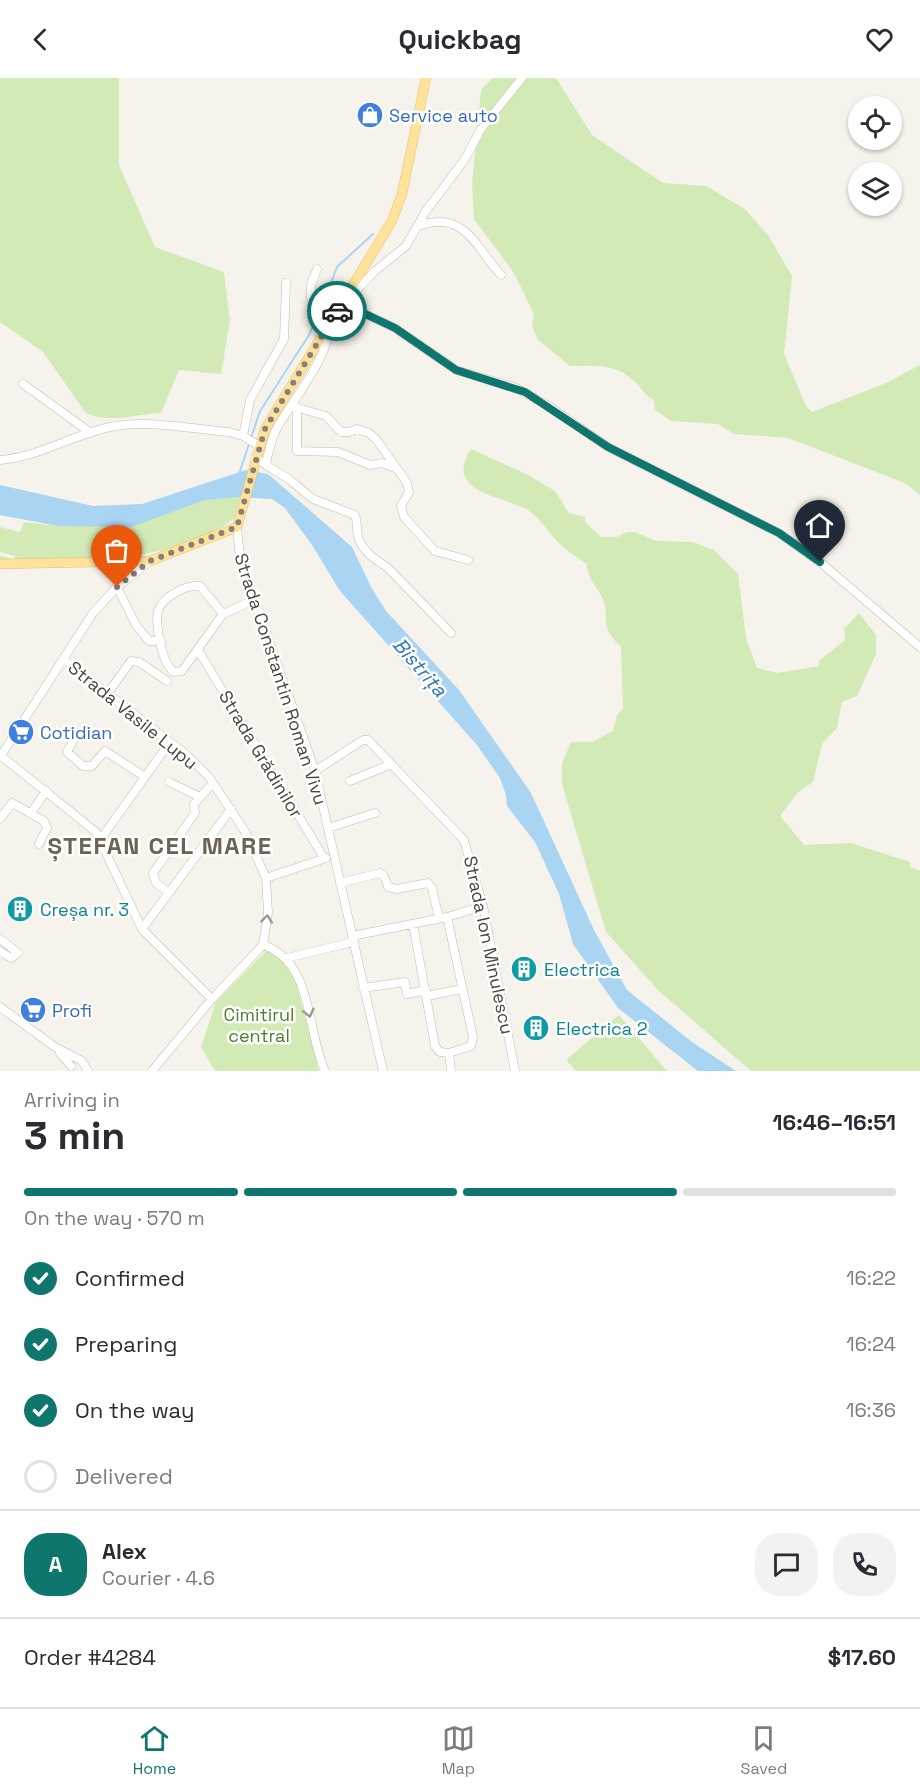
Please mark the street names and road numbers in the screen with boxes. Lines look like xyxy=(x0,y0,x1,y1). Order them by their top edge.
street label: Strada Constantin Roman Vivu xyxy=(229,550,333,808)
street label: Strada Vasile Lupu xyxy=(64,656,202,774)
street label: Strada Grădinilor xyxy=(214,686,308,822)
street label: Strada Ion Minulescu xyxy=(459,854,519,1036)

